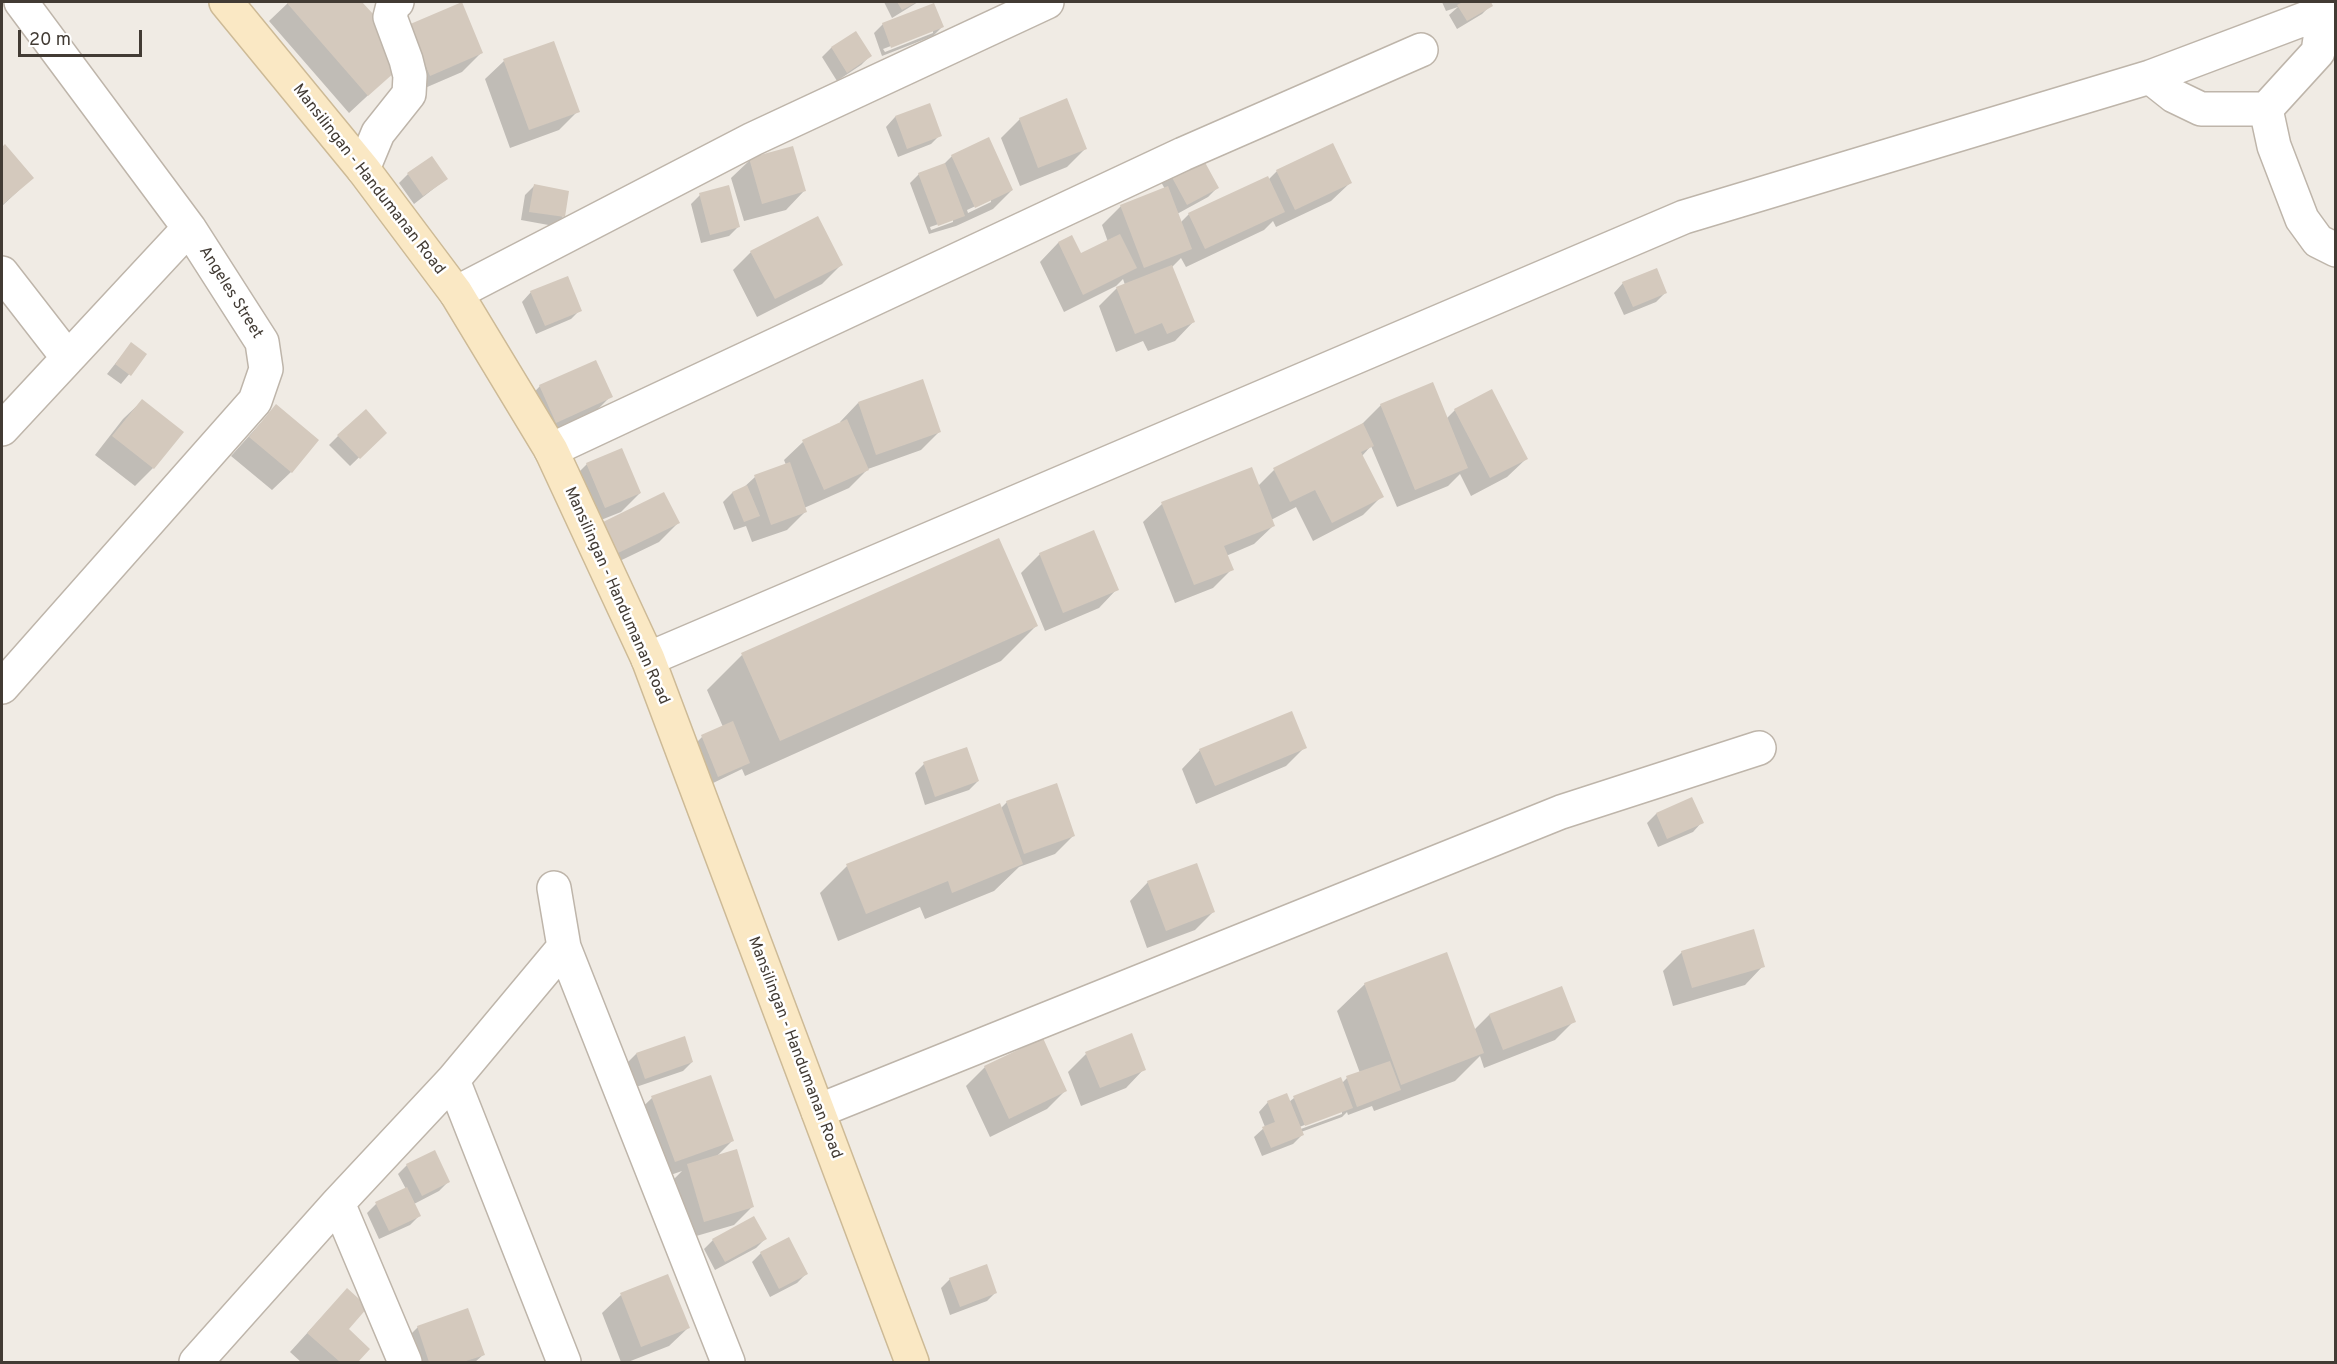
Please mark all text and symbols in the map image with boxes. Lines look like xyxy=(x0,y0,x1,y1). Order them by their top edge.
scale bar xyxy=(21,18,146,56)
text: 20 m xyxy=(29,29,71,52)
street label: Mansilingan - Handumanan Road xyxy=(288,81,448,279)
street label: Angeles Street xyxy=(194,243,266,343)
street label: Mansilingan - Handumanan Road xyxy=(559,484,673,708)
street label: Mansilingan - Handumanan Road xyxy=(743,934,845,1162)

